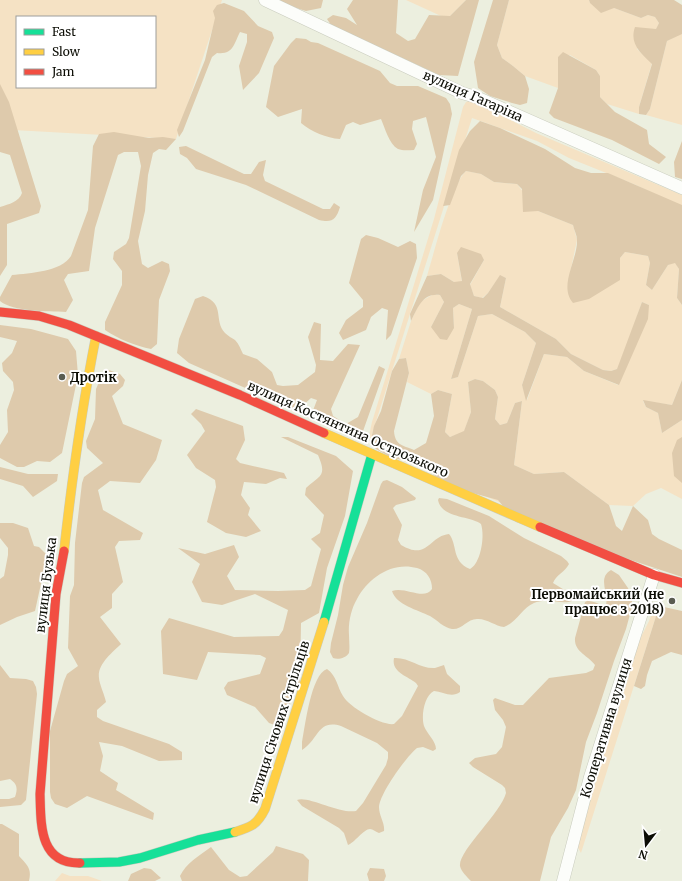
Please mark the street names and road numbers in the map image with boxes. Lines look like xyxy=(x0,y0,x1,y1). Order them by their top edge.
street label: вулиця Гагаріна xyxy=(420,66,526,126)
street label: вулиця Костянтина Острозького xyxy=(245,377,452,481)
street label: вулиця Бузька xyxy=(32,536,60,634)
street label: вулиця Січових Стрільців xyxy=(245,638,313,805)
street label: Кооперативна вулиця xyxy=(577,655,636,800)

